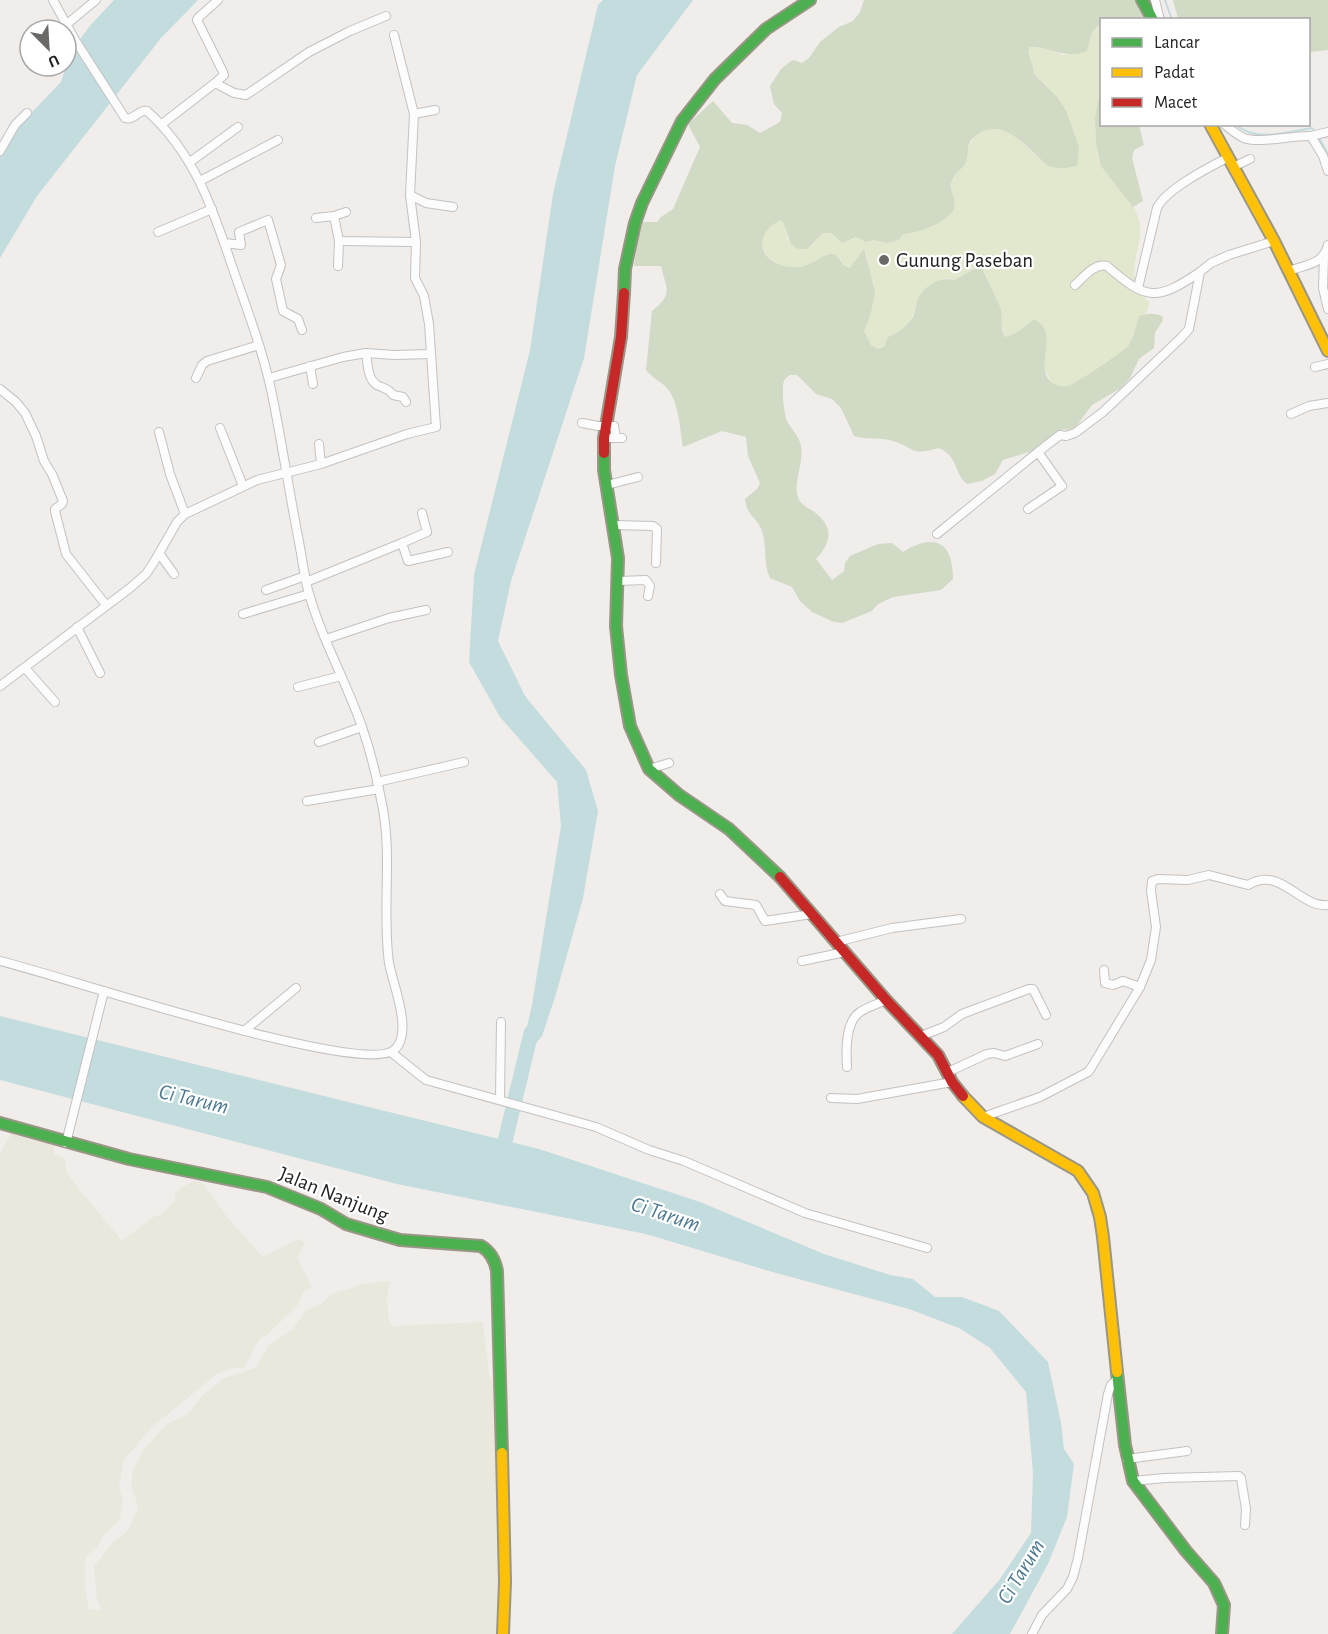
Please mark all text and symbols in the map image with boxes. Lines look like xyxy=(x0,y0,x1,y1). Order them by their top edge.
north arrow xyxy=(18,18,78,78)
legend xyxy=(1100,18,1310,126)
text: Lancar xyxy=(1154,34,1200,52)
text: U xyxy=(46,51,62,70)
text: Padat xyxy=(1154,64,1195,82)
text: Macet xyxy=(1154,94,1198,112)
place label: Gunung Paseban xyxy=(896,250,1033,271)
marker: Gunung Paseban xyxy=(877,253,891,267)
water label: Ci Tarum xyxy=(157,1080,231,1118)
street label: Jalan Nanjung xyxy=(276,1163,392,1226)
water label: Ci Tarum xyxy=(629,1193,703,1235)
water label: Ci Tarum xyxy=(993,1535,1049,1608)

